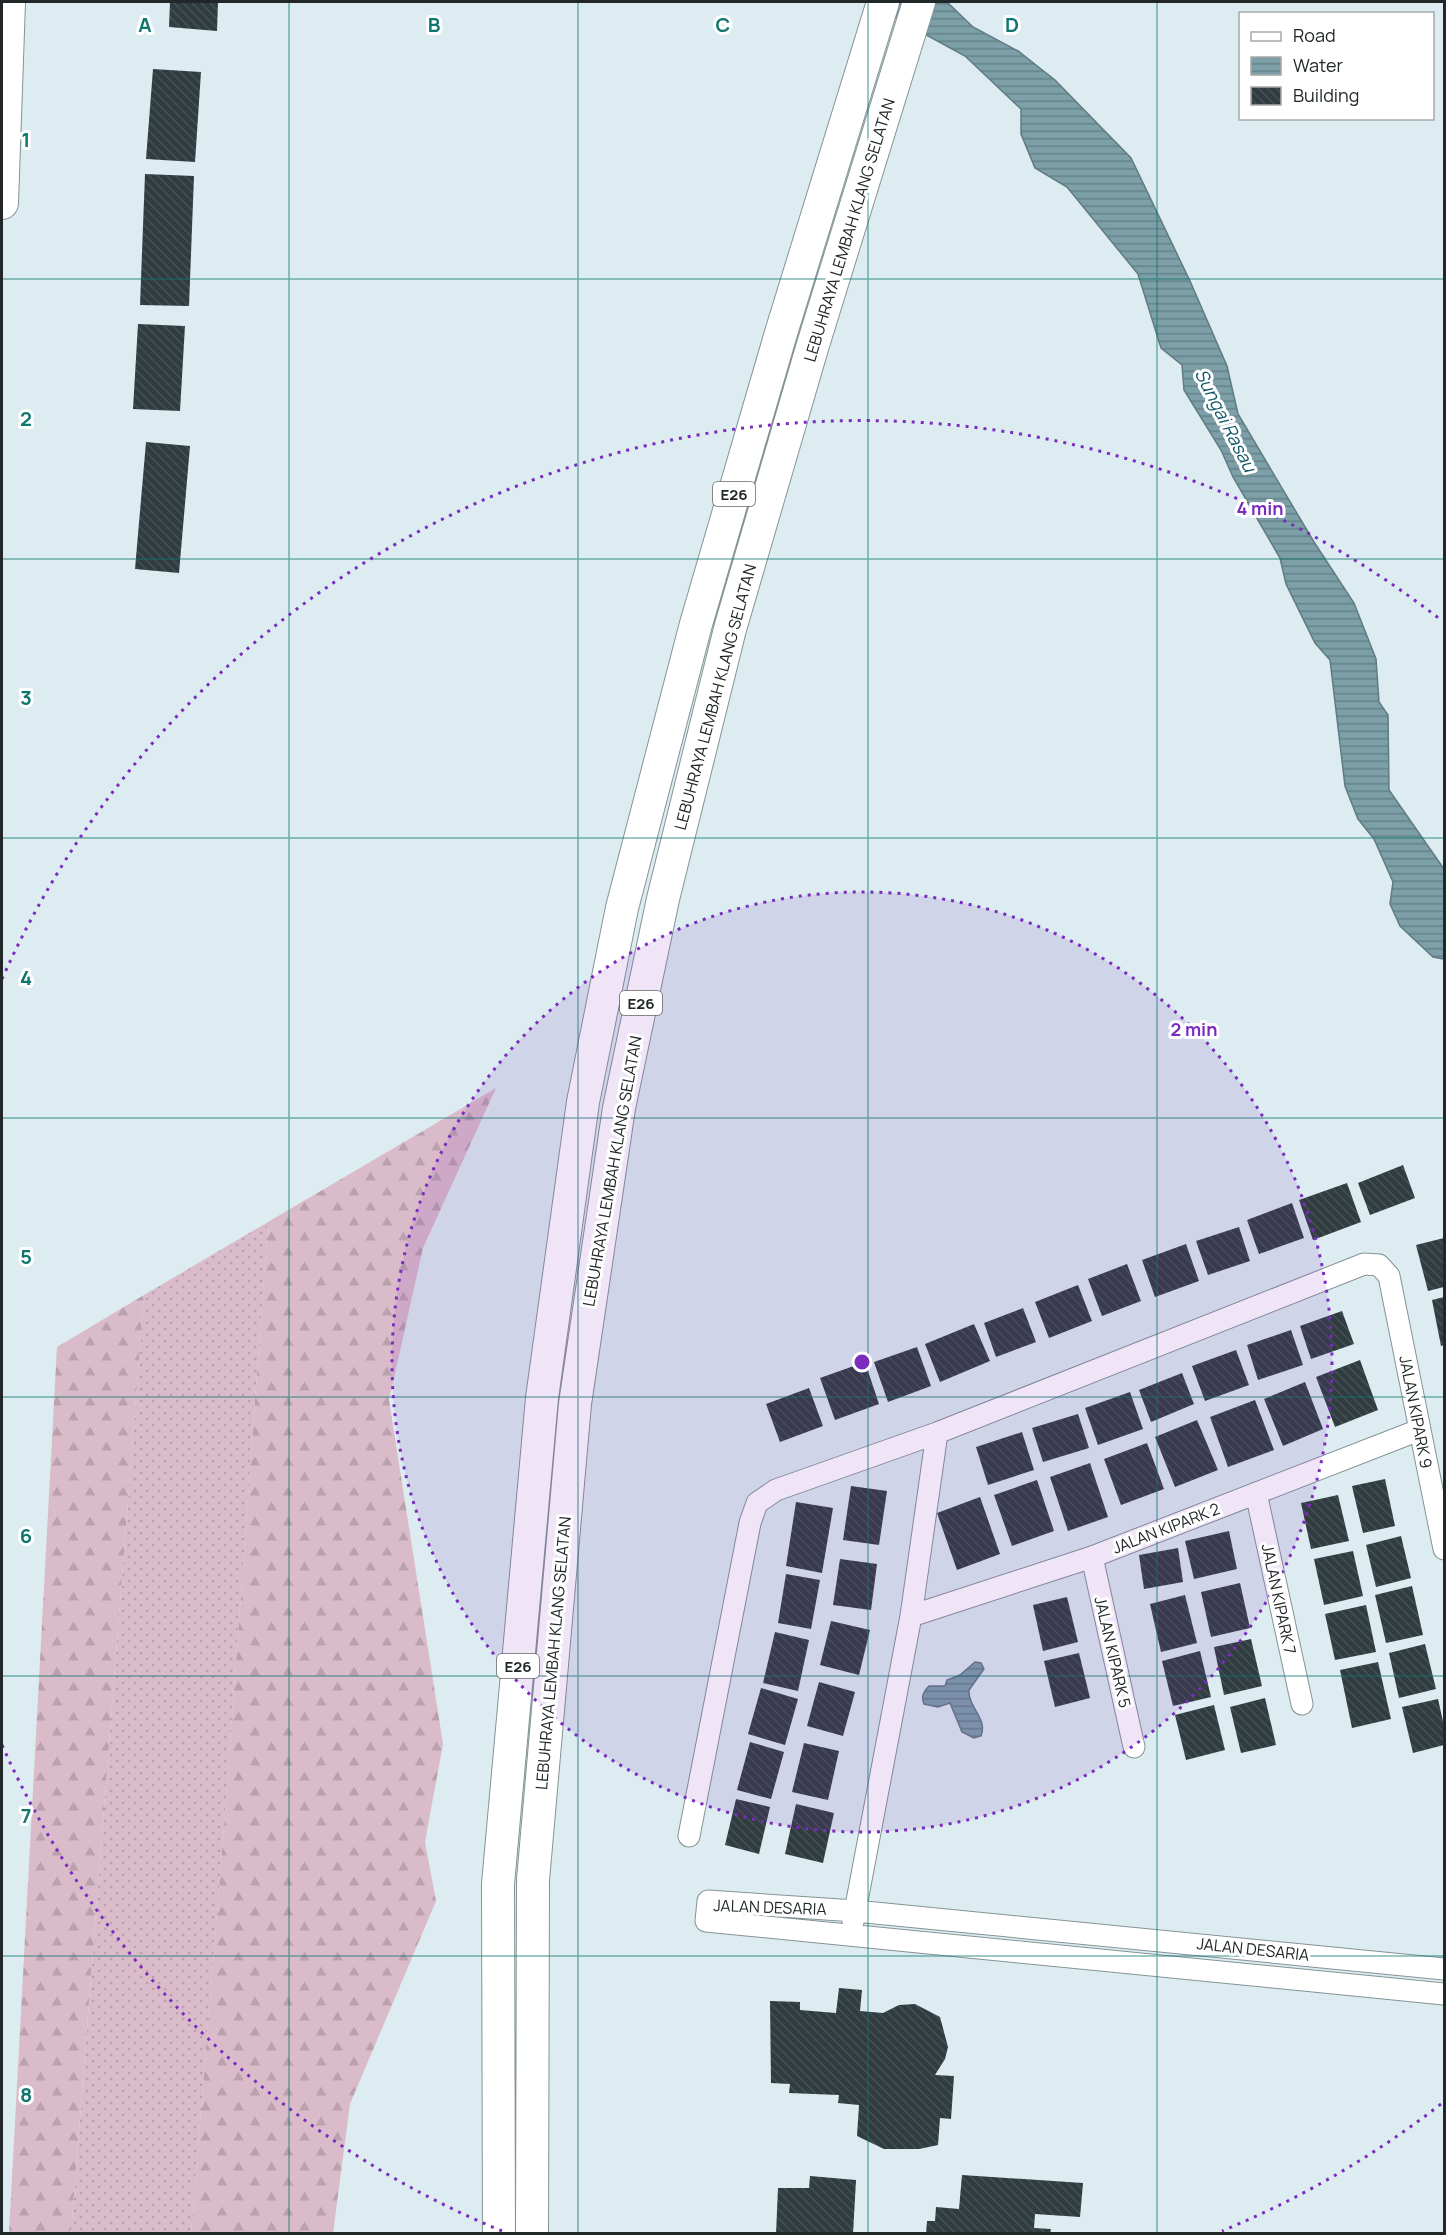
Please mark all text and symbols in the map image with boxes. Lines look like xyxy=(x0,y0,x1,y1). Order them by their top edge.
text: A xyxy=(138,11,152,38)
text: B xyxy=(428,11,441,38)
text: C xyxy=(716,11,730,38)
text: D xyxy=(1005,11,1019,38)
legend xyxy=(1239,12,1434,120)
text: Road xyxy=(1293,23,1336,47)
text: Water xyxy=(1293,53,1343,77)
text: Building xyxy=(1293,83,1359,107)
street label: LEBUHRAYA LEMBAH KLANG SELATAN xyxy=(798,96,900,364)
text: 1 xyxy=(22,126,30,153)
water label: Sungai Rasau xyxy=(1190,364,1263,477)
text: 2 xyxy=(20,405,32,432)
road number: E26 xyxy=(713,482,755,506)
text: 4 min xyxy=(1236,496,1284,520)
street label: LEBUHRAYA LEMBAH KLANG SELATAN xyxy=(669,562,761,832)
text: 3 xyxy=(20,684,32,711)
text: 4 xyxy=(20,964,32,991)
road number: E26 xyxy=(620,991,662,1015)
text: 2 min xyxy=(1171,1017,1217,1041)
street label: LEBUHRAYA LEMBAH KLANG SELATAN xyxy=(577,1034,647,1308)
text: 5 xyxy=(20,1243,32,1270)
centre of rings xyxy=(852,1352,872,1372)
street label: JALAN KIPARK 9 xyxy=(1394,1354,1438,1470)
street label: JALAN KIPARK 2 xyxy=(1109,1497,1223,1559)
street label: LEBUHRAYA LEMBAH KLANG SELATAN xyxy=(530,1515,576,1791)
text: 6 xyxy=(20,1522,32,1549)
street label: JALAN KIPARK 7 xyxy=(1257,1542,1301,1656)
street label: JALAN KIPARK 5 xyxy=(1090,1594,1136,1710)
road number: E26 xyxy=(497,1654,539,1678)
text: 7 xyxy=(21,1802,31,1829)
street label: JALAN DESARIA xyxy=(713,1894,827,1920)
street label: JALAN DESARIA xyxy=(1196,1932,1310,1966)
text: 8 xyxy=(20,2081,32,2108)

